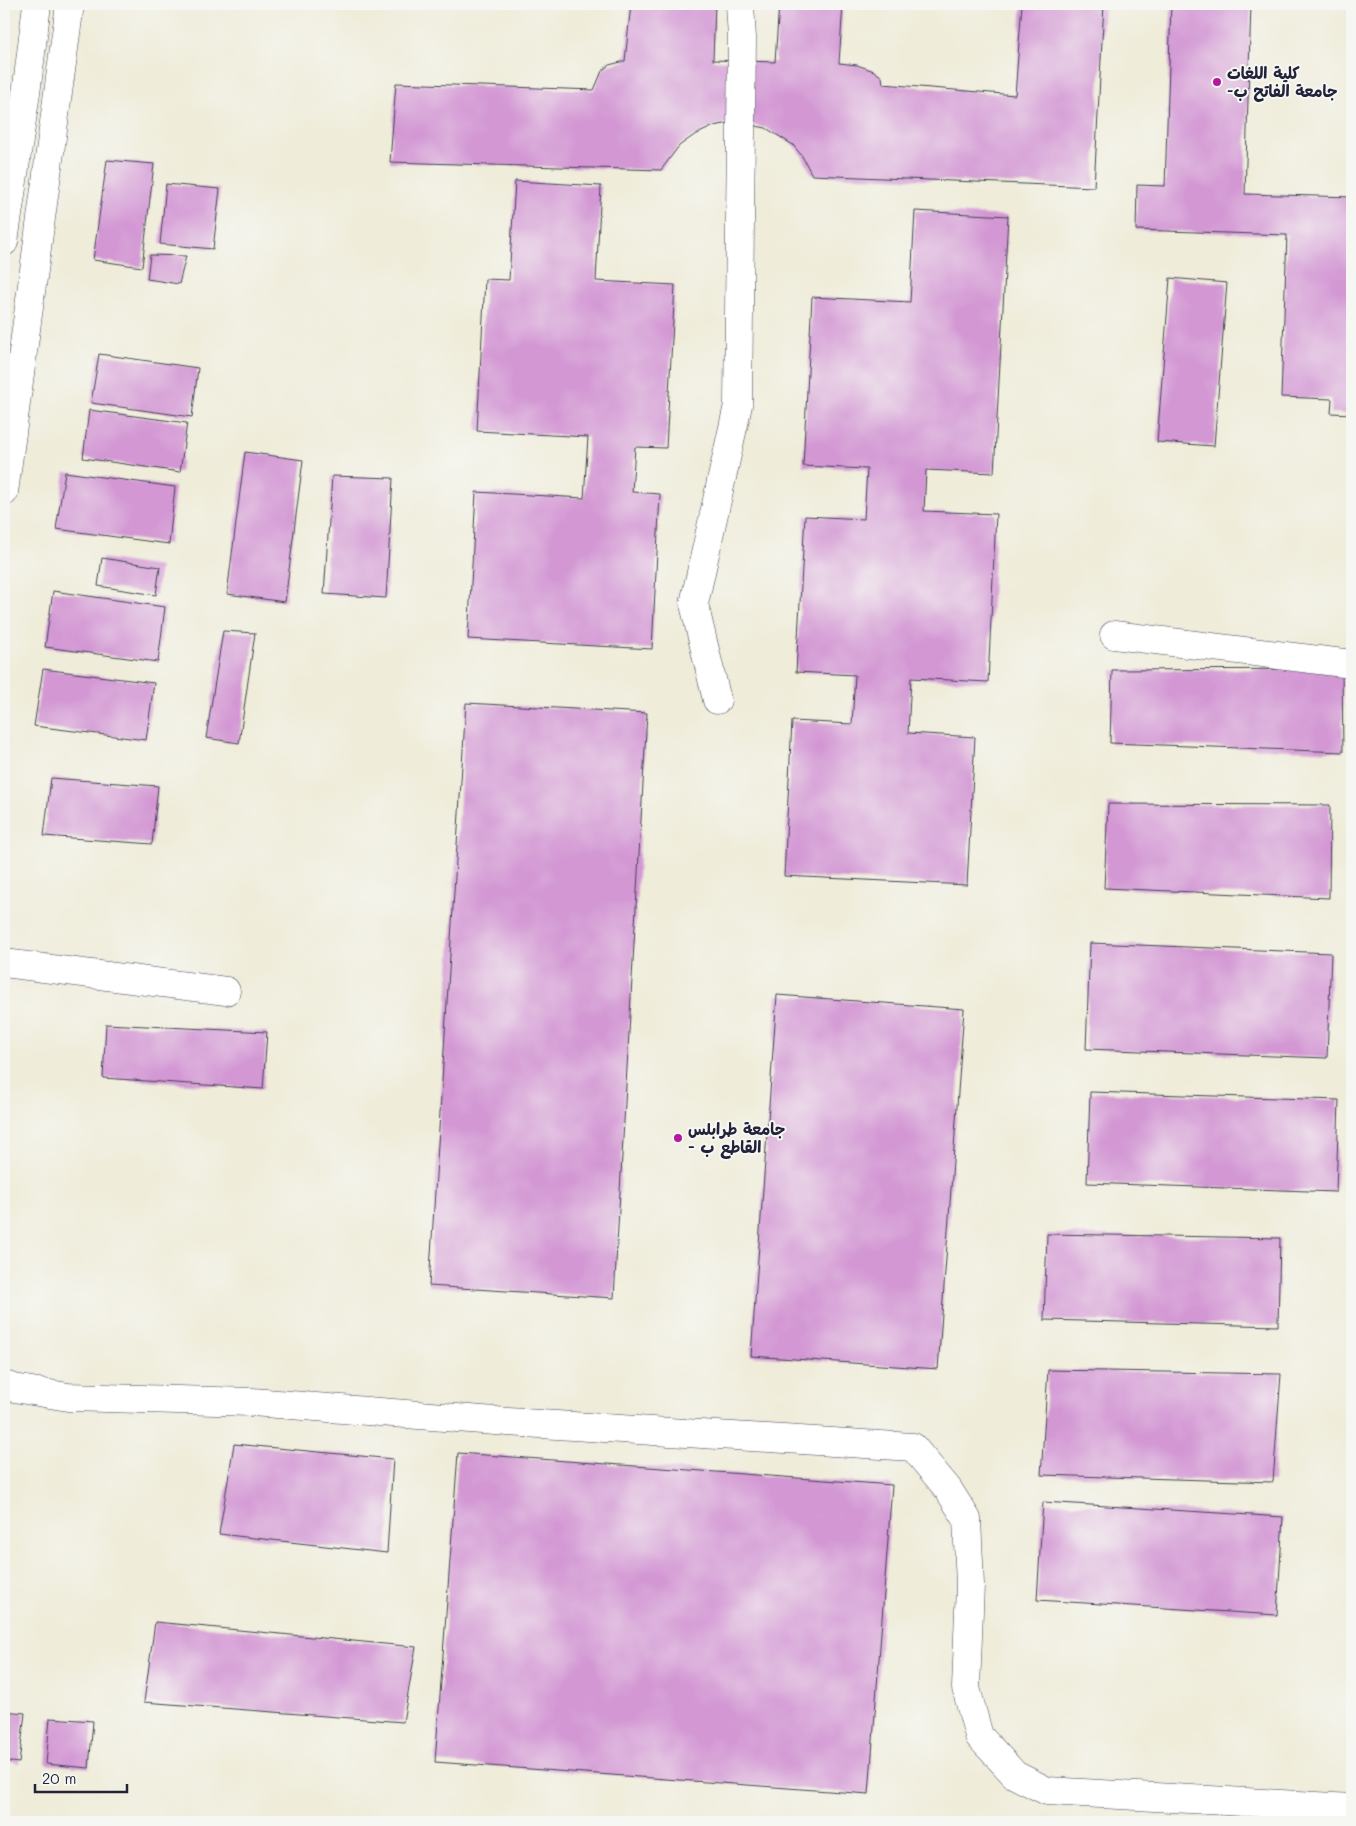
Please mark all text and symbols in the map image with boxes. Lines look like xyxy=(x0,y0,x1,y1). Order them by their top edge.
place label: كلية اللغات -جامعة الفاتح ب xyxy=(1227,62,1338,102)
marker: كلية اللغات -جامعة الفاتح ب xyxy=(1211,76,1223,88)
place label: جامعة طرابلس - القاطع ب xyxy=(688,1118,785,1159)
marker: جامعة طرابلس - القاطع ب xyxy=(672,1132,684,1144)
scale bar xyxy=(35,1761,128,1793)
text: 20 m xyxy=(42,1768,76,1788)

